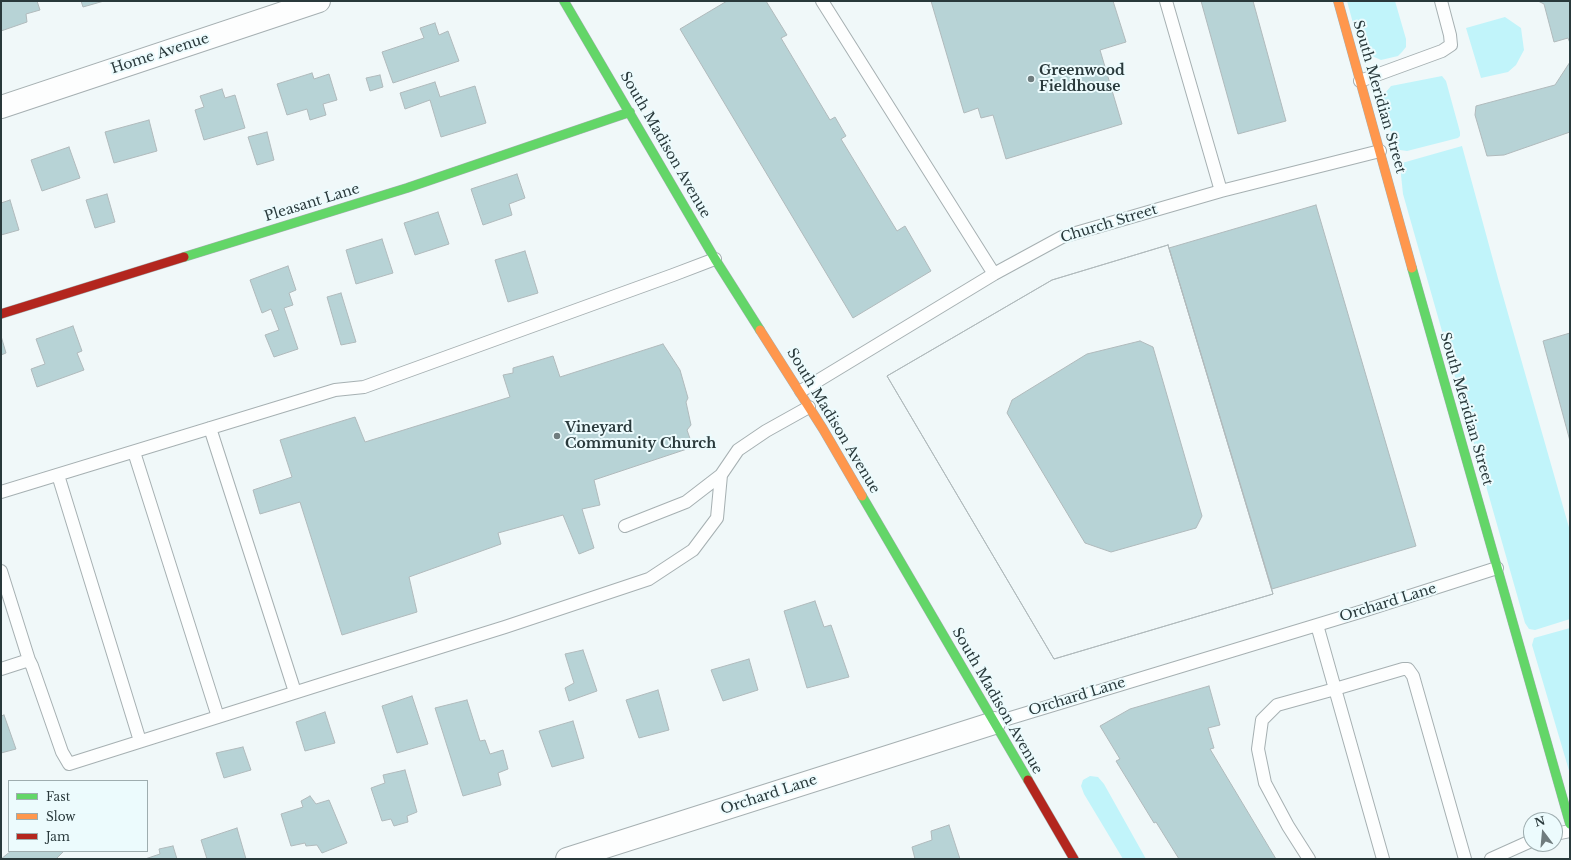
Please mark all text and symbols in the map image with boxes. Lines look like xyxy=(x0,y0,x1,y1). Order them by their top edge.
street label: South Meridian Street xyxy=(1349,18,1409,176)
street label: Home Avenue xyxy=(109,30,211,78)
place label: Greenwood Fieldhouse xyxy=(1039,63,1125,96)
street label: South Madison Avenue xyxy=(616,69,714,221)
marker: Greenwood Fieldhouse xyxy=(1026,74,1036,84)
street label: Pleasant Lane xyxy=(262,181,362,225)
street label: Church Street xyxy=(1059,201,1159,247)
street label: South Meridian Street xyxy=(1436,330,1496,488)
street label: South Madison Avenue xyxy=(783,345,883,497)
place label: Vineyard Community Church xyxy=(565,420,716,452)
marker: Vineyard Community Church xyxy=(552,431,562,441)
street label: Orchard Lane xyxy=(1338,580,1438,626)
street label: South Madison Avenue xyxy=(948,625,1046,777)
street label: Orchard Lane xyxy=(1027,674,1127,720)
street label: Orchard Lane xyxy=(719,772,819,818)
legend xyxy=(8,780,148,852)
text: Fast xyxy=(46,789,70,804)
text: Slow xyxy=(46,809,75,824)
north arrow xyxy=(1523,812,1563,852)
text: N xyxy=(1533,813,1547,830)
text: Jam xyxy=(46,829,70,844)

